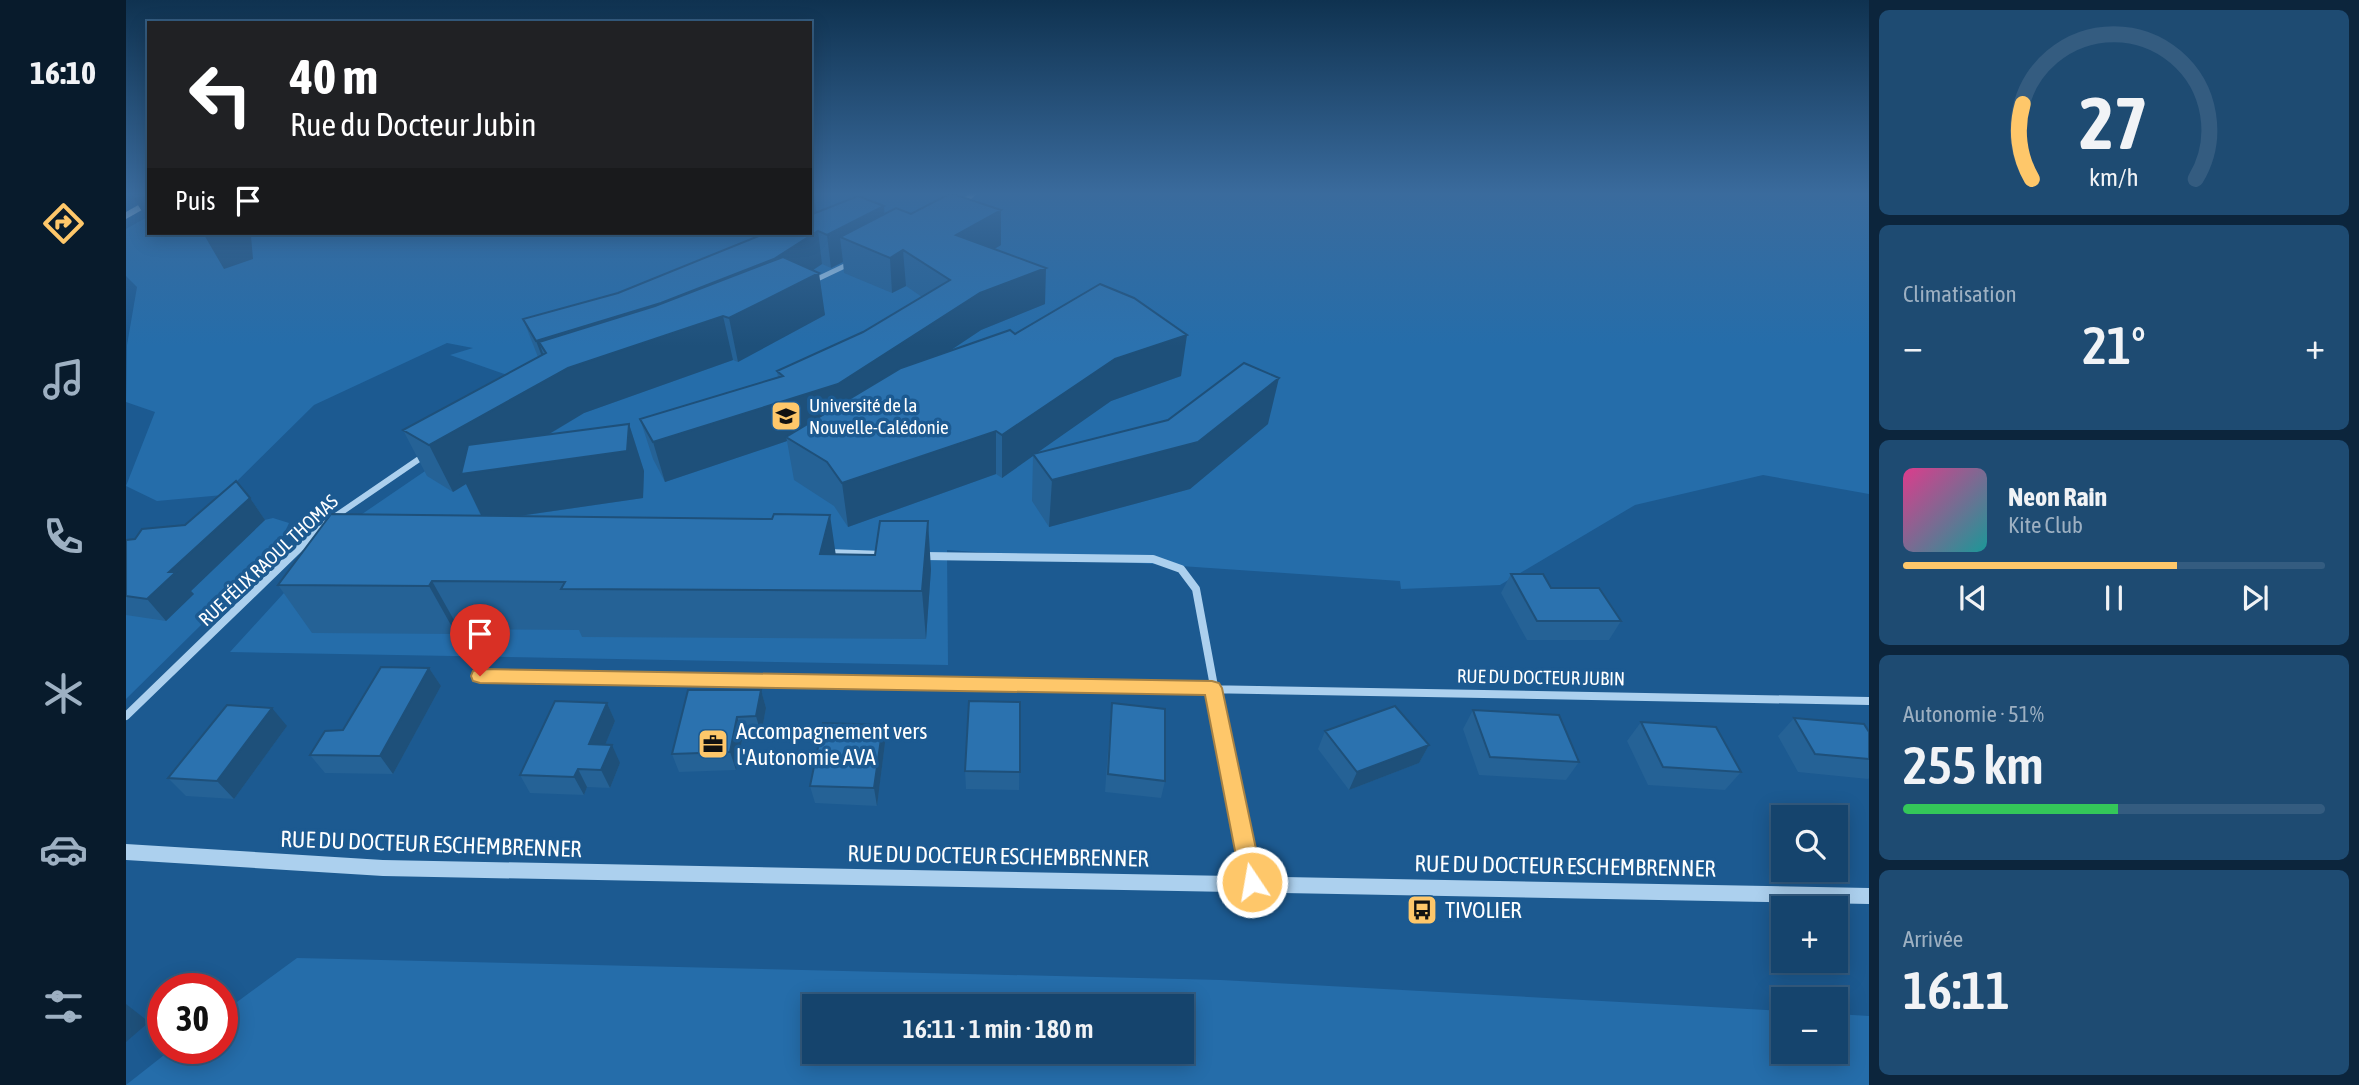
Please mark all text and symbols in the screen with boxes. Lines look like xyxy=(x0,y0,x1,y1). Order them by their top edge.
text: 40 m xyxy=(290,48,378,104)
icon: left xyxy=(175,49,266,140)
text: 16:10 xyxy=(30,54,96,91)
text: 27 xyxy=(2080,81,2148,164)
text: Rue du Docteur Jubin xyxy=(290,106,537,143)
text: km/h xyxy=(2089,162,2139,190)
icon: arrive xyxy=(229,182,267,220)
text: Puis xyxy=(175,186,215,216)
icon: directions xyxy=(39,199,88,248)
text: Climatisation xyxy=(1903,281,2017,307)
text: 21° xyxy=(2082,315,2146,375)
text: − xyxy=(1903,324,1923,367)
text: + xyxy=(2305,324,2325,367)
icon: music xyxy=(39,355,88,404)
place label: Université de la Nouvelle-Calédonie xyxy=(809,394,949,438)
school or university icon: Université de la Nouvelle-Calédonie xyxy=(769,399,803,433)
text: Neon Rain xyxy=(2008,482,2107,512)
street label: RUE FÉLIX RAOUL THOMAS xyxy=(194,490,342,630)
icon: phone xyxy=(39,512,88,561)
text: Kite Club xyxy=(2008,512,2083,538)
icon: previous xyxy=(1954,579,1992,617)
icon: pause xyxy=(2095,579,2133,617)
icon: next xyxy=(2236,579,2274,617)
pin xyxy=(450,604,510,676)
icon: arrive xyxy=(461,615,499,653)
street label: RUE DU DOCTEUR JUBIN xyxy=(1457,665,1625,689)
icon: climate xyxy=(39,669,88,718)
text: Autonomie · 51% xyxy=(1903,701,2044,727)
place label: Accompagnement vers l'Autonomie AVA xyxy=(736,718,927,770)
office icon: Accompagnement vers l'Autonomie AVA xyxy=(696,727,730,761)
text: 255 km xyxy=(1903,735,2044,795)
map controls xyxy=(1771,805,1848,1064)
button: search xyxy=(1771,805,1848,882)
icon: car xyxy=(39,825,88,874)
street label: RUE DU DOCTEUR ESCHEMBRENNER xyxy=(280,826,583,862)
street label: RUE DU DOCTEUR ESCHEMBRENNER xyxy=(847,840,1149,872)
position arrow xyxy=(1215,845,1289,919)
street label: RUE DU DOCTEUR ESCHEMBRENNER xyxy=(1414,850,1716,882)
bus stop icon: TIVOLIER xyxy=(1405,893,1439,927)
button: + xyxy=(1771,896,1848,973)
place label: TIVOLIER xyxy=(1445,897,1522,923)
text: Arrivée xyxy=(1903,926,1963,952)
text: 16:11 xyxy=(1903,960,2010,1020)
speed limit sign: 30 xyxy=(147,973,238,1064)
icon: filters xyxy=(39,982,88,1031)
button: − xyxy=(1771,987,1848,1064)
text: 16:11 · 1 min · 180 m xyxy=(903,1014,1093,1044)

